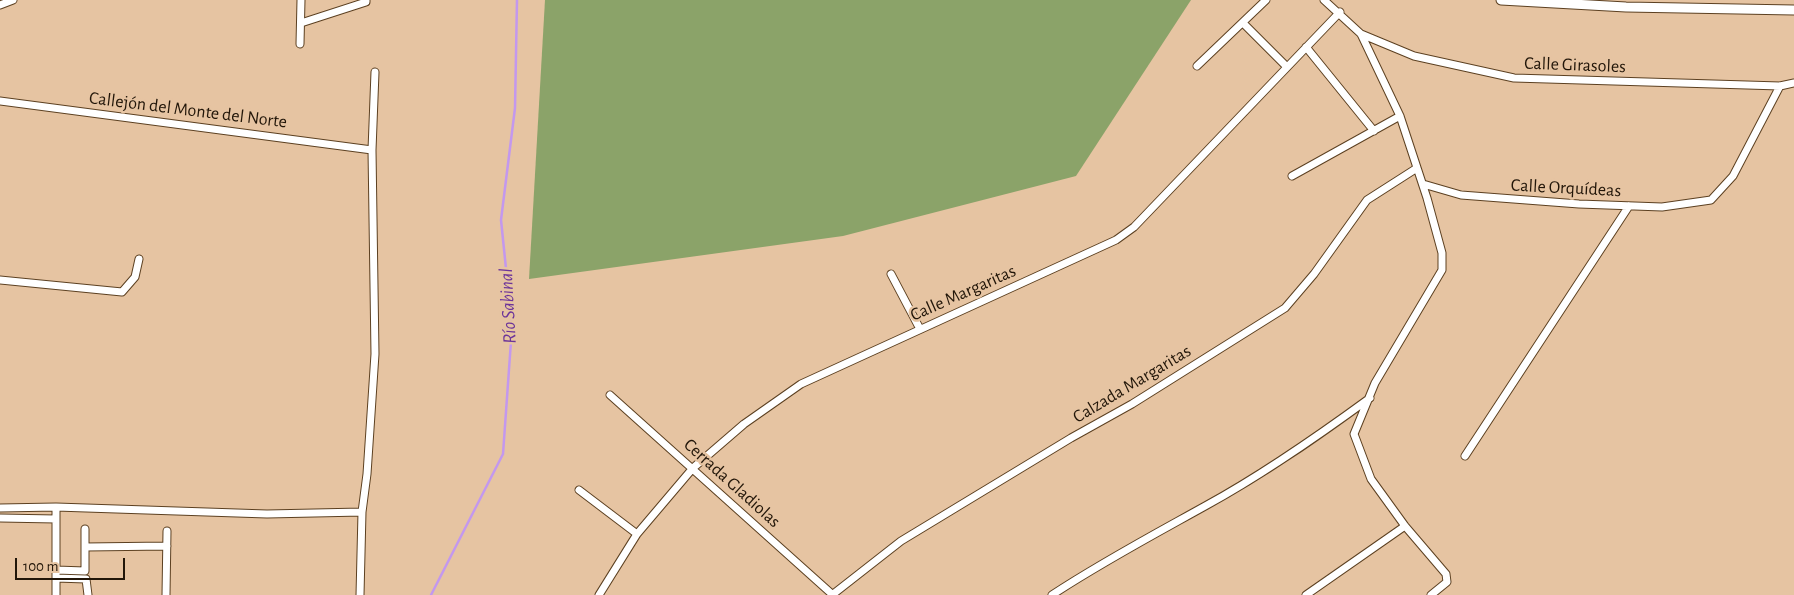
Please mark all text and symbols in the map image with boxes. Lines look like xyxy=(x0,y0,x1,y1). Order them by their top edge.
street label: Calle Girasoles xyxy=(1524,52,1626,78)
street label: Callejón del Monte del Norte xyxy=(88,87,288,133)
street label: Calle Orquídeas xyxy=(1510,174,1622,202)
street label: Calle Margaritas xyxy=(907,260,1019,326)
water label: Río Sabinal xyxy=(495,268,521,344)
street label: Calzada Margaritas xyxy=(1069,340,1195,428)
street label: Cerrada Gladiolas xyxy=(679,434,785,532)
scale bar xyxy=(18,548,128,580)
text: 100 m xyxy=(23,559,58,574)

